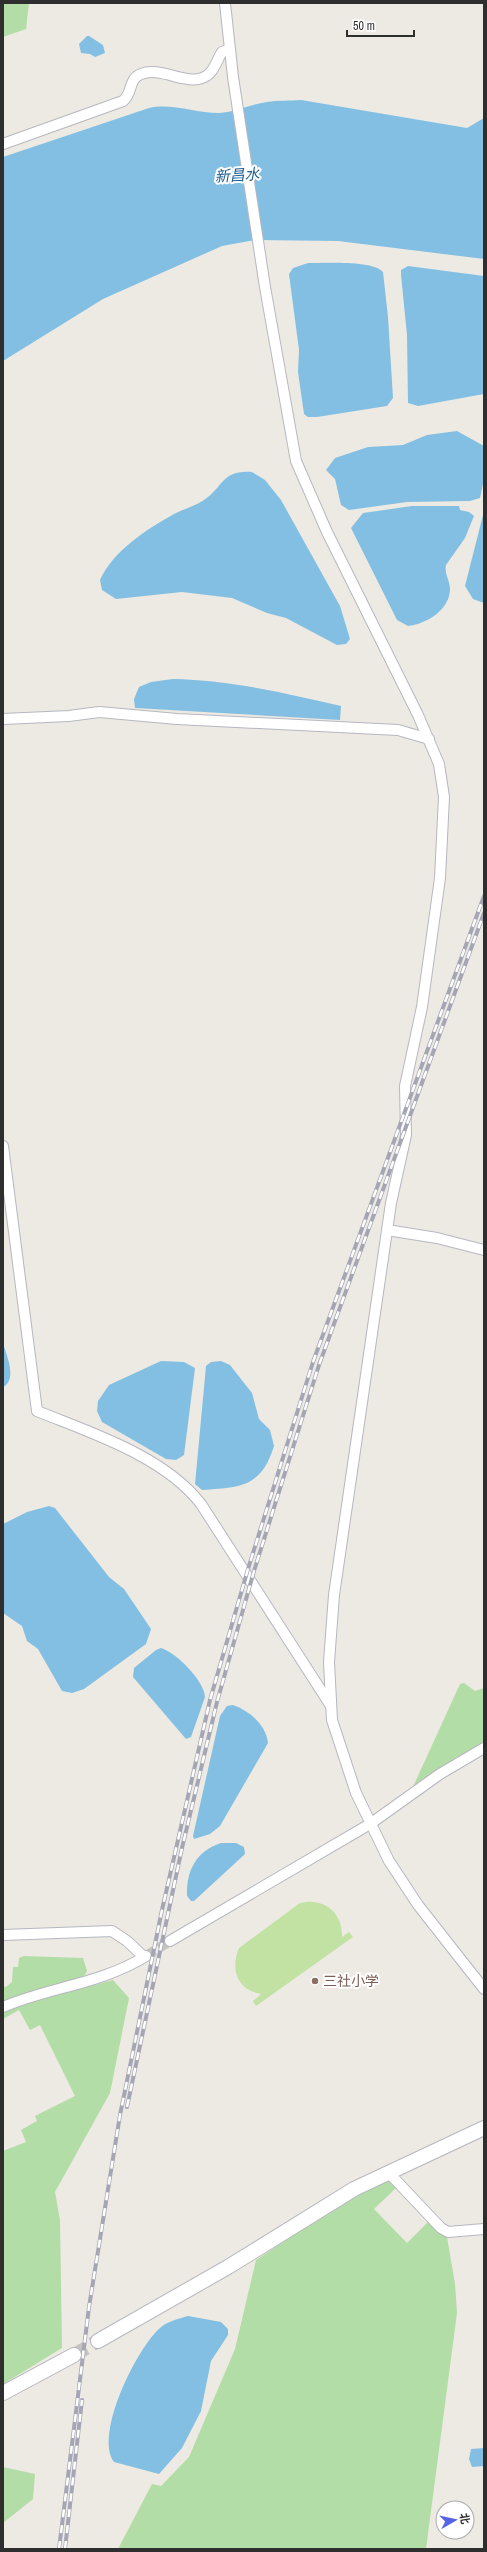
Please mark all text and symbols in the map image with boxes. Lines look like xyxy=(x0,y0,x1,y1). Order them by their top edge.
scale bar xyxy=(347,12,414,38)
text: 50 m xyxy=(353,18,375,34)
water label: 新昌水 xyxy=(214,163,261,187)
place label: 三社小学 xyxy=(323,1972,379,1990)
marker: 三社小学 xyxy=(310,1976,320,1986)
north arrow xyxy=(435,2500,475,2540)
text: 北 xyxy=(457,2512,473,2525)

